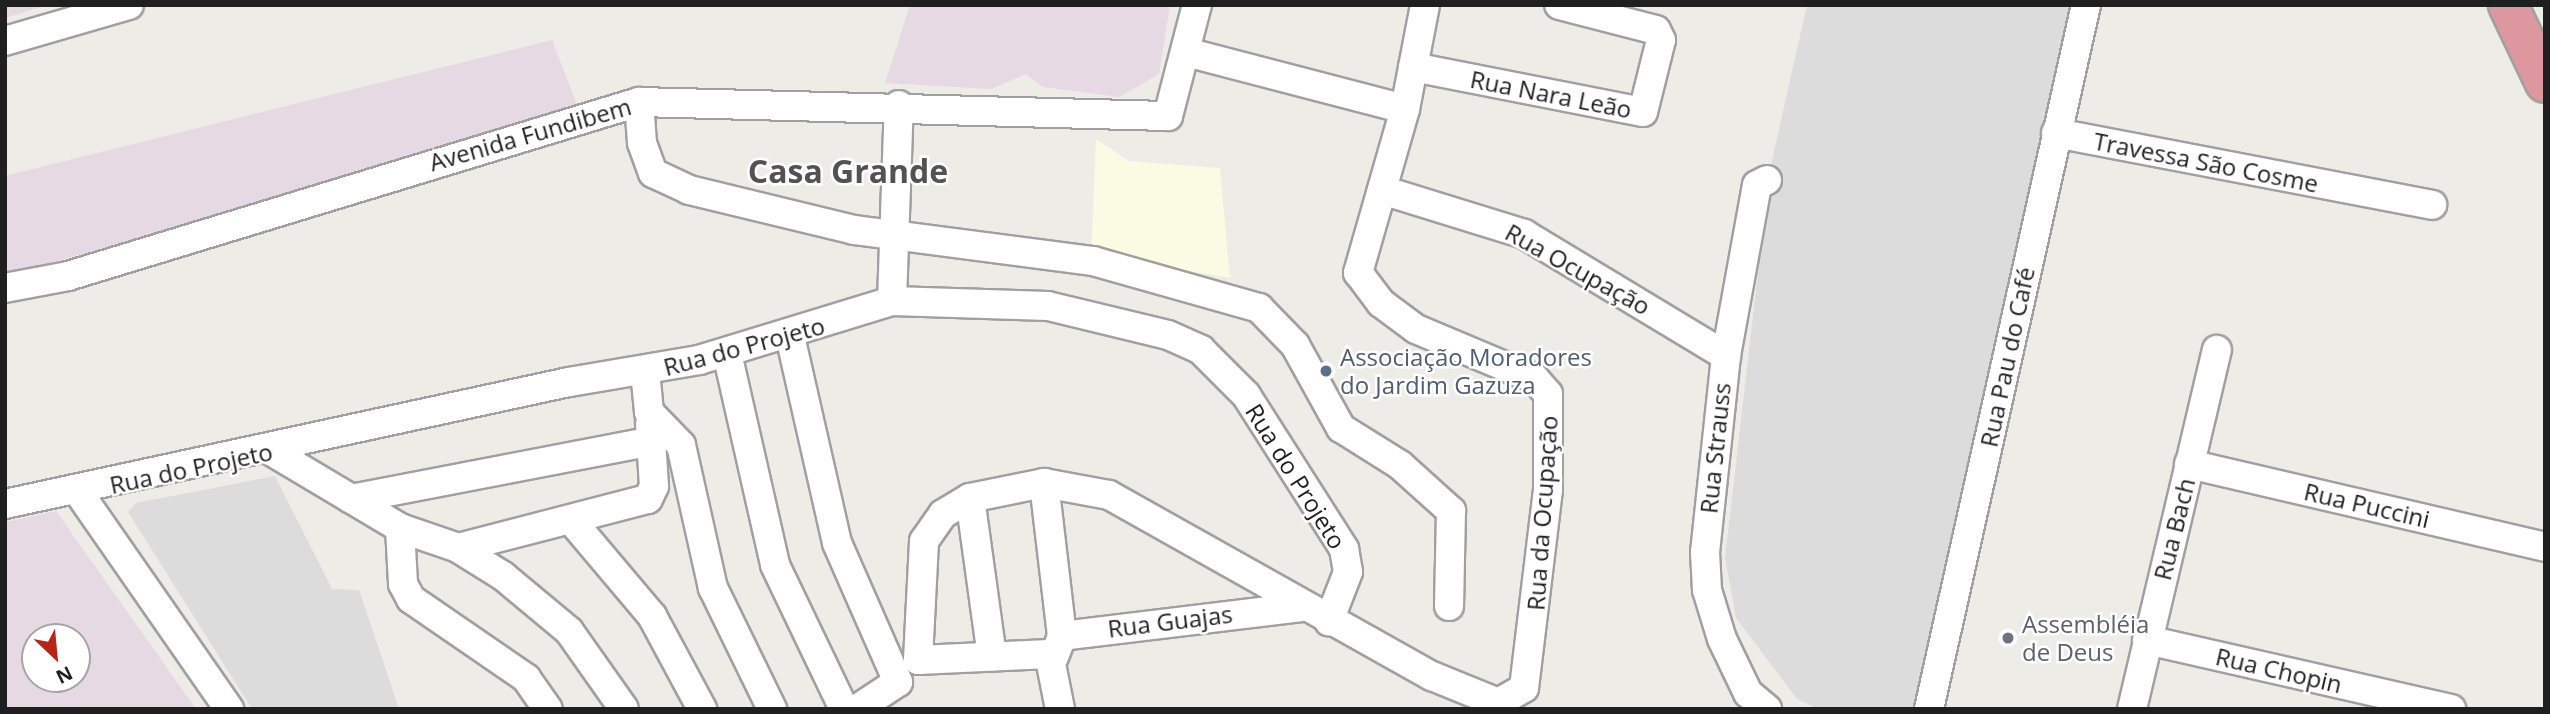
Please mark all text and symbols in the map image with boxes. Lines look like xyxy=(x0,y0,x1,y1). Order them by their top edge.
street label: Rua Nara Leão xyxy=(1468,64,1634,124)
street label: Avenida Fundibem xyxy=(426,91,634,177)
street label: Travessa São Cosme xyxy=(2091,126,2321,198)
district label: Casa Grande xyxy=(748,152,948,190)
street label: Rua Ocupação xyxy=(1500,217,1656,321)
street label: Rua Pau do Café xyxy=(1974,264,2040,450)
street label: Rua do Projeto xyxy=(660,311,828,381)
place label: Associação Moradores do Jardim Gazuza xyxy=(1340,343,1592,399)
marker: Associação Moradores do Jardim Gazuza xyxy=(1318,363,1334,379)
street label: Rua Strauss xyxy=(1694,381,1736,515)
street label: Rua do Projeto xyxy=(1240,398,1352,554)
street label: Rua da Ocupação xyxy=(1521,414,1563,612)
street label: Rua do Projeto xyxy=(107,437,275,499)
street label: Rua Bach xyxy=(2147,475,2201,583)
street label: Rua Puccini xyxy=(2301,477,2433,533)
street label: Rua Guajas xyxy=(1106,599,1234,643)
place label: Assembléia de Deus xyxy=(2022,610,2149,666)
north arrow xyxy=(21,623,91,693)
marker: Assembléia de Deus xyxy=(2000,630,2016,646)
street label: Rua Chopin xyxy=(2213,641,2345,699)
text: N xyxy=(52,660,77,690)

